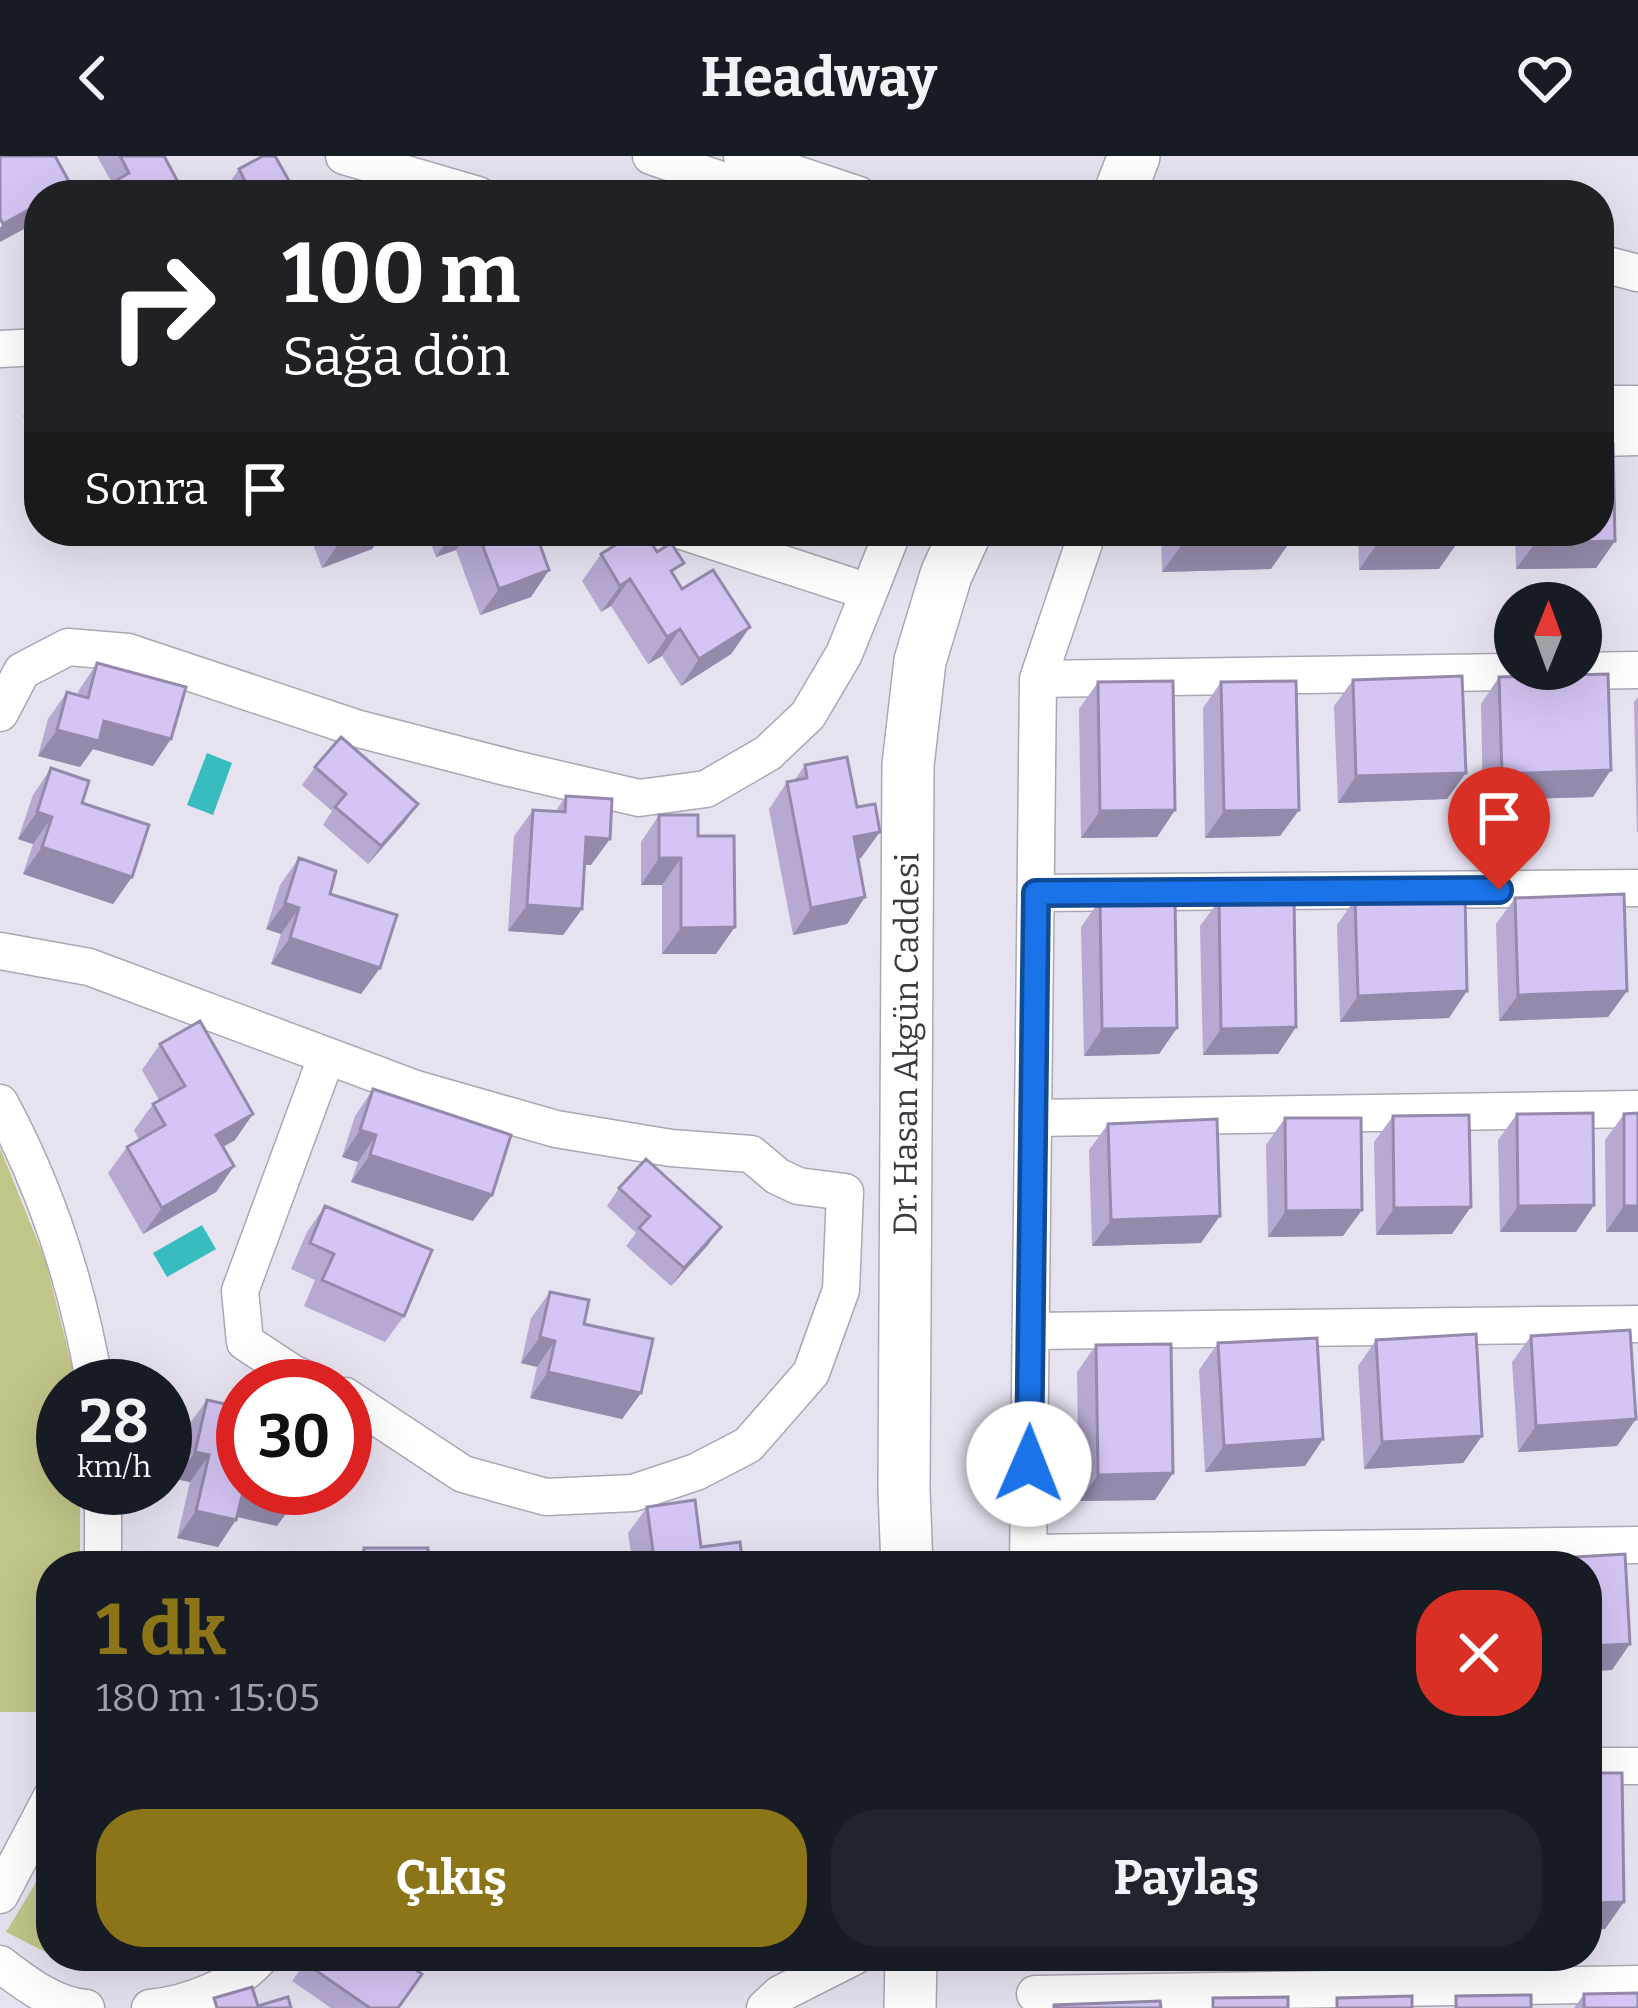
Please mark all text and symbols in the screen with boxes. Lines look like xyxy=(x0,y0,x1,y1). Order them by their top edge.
icon: back xyxy=(60,45,126,111)
icon: heart xyxy=(1512,45,1578,111)
text: Headway xyxy=(701,46,937,110)
text: 100 m xyxy=(282,223,520,324)
icon: right xyxy=(84,228,240,384)
text: Sağa dön xyxy=(282,325,510,389)
icon: arrive xyxy=(232,456,298,522)
text: Sonra xyxy=(84,462,208,516)
north arrow xyxy=(1494,582,1602,690)
map controls xyxy=(1494,582,1602,690)
pin xyxy=(1448,767,1550,890)
icon: arrive xyxy=(1466,785,1532,851)
street label: Dr. Hasan Akgün Caddesi xyxy=(885,852,928,1236)
speed limit sign: 30 xyxy=(216,1359,372,1515)
text: 28 xyxy=(79,1386,149,1458)
position arrow xyxy=(966,1401,1092,1527)
text: km/h xyxy=(77,1449,151,1485)
text: 1 dk xyxy=(96,1587,226,1673)
button: close xyxy=(1416,1590,1542,1716)
text: 180 m · 15:05 xyxy=(96,1675,320,1721)
button: Çıkış xyxy=(96,1809,807,1947)
button: Paylaş xyxy=(831,1809,1542,1947)

